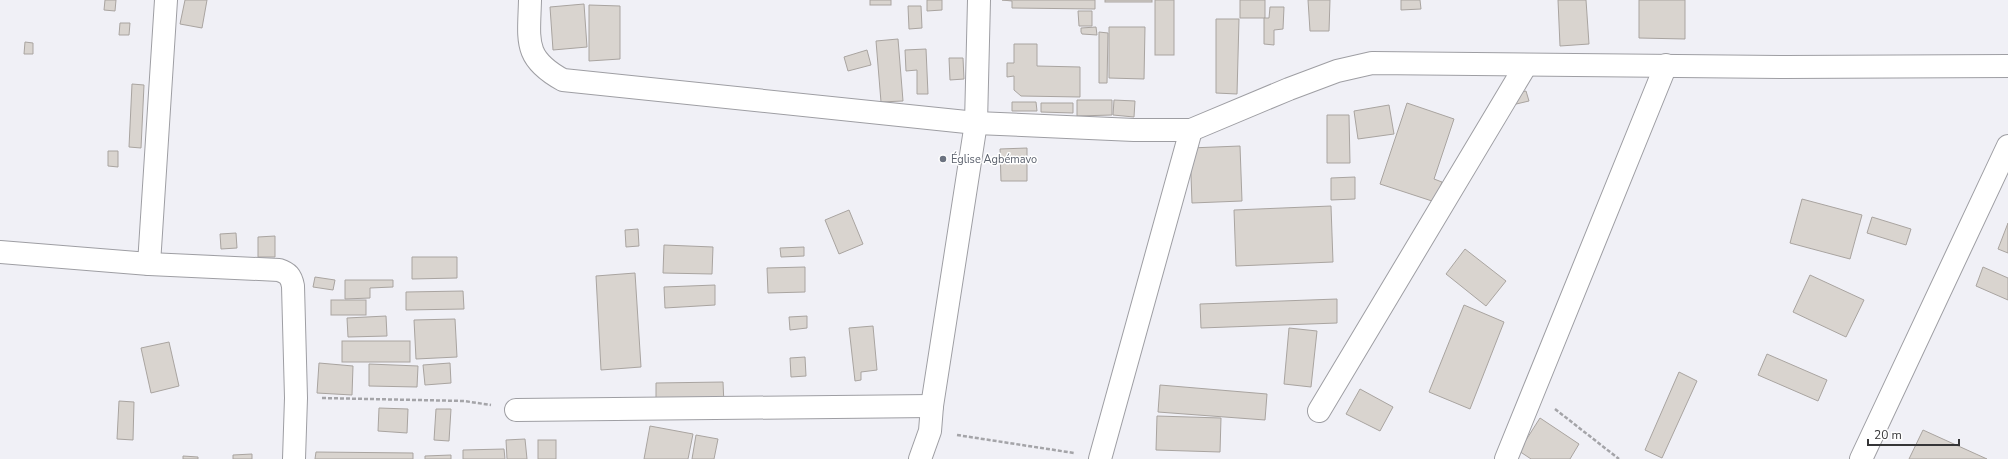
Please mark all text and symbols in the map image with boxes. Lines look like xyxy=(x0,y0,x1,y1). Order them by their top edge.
place label: Église Agbémavo xyxy=(951,151,1037,167)
marker: Église Agbémavo xyxy=(938,154,948,164)
scale bar xyxy=(1868,421,1959,447)
text: 20 m xyxy=(1874,427,1902,443)

